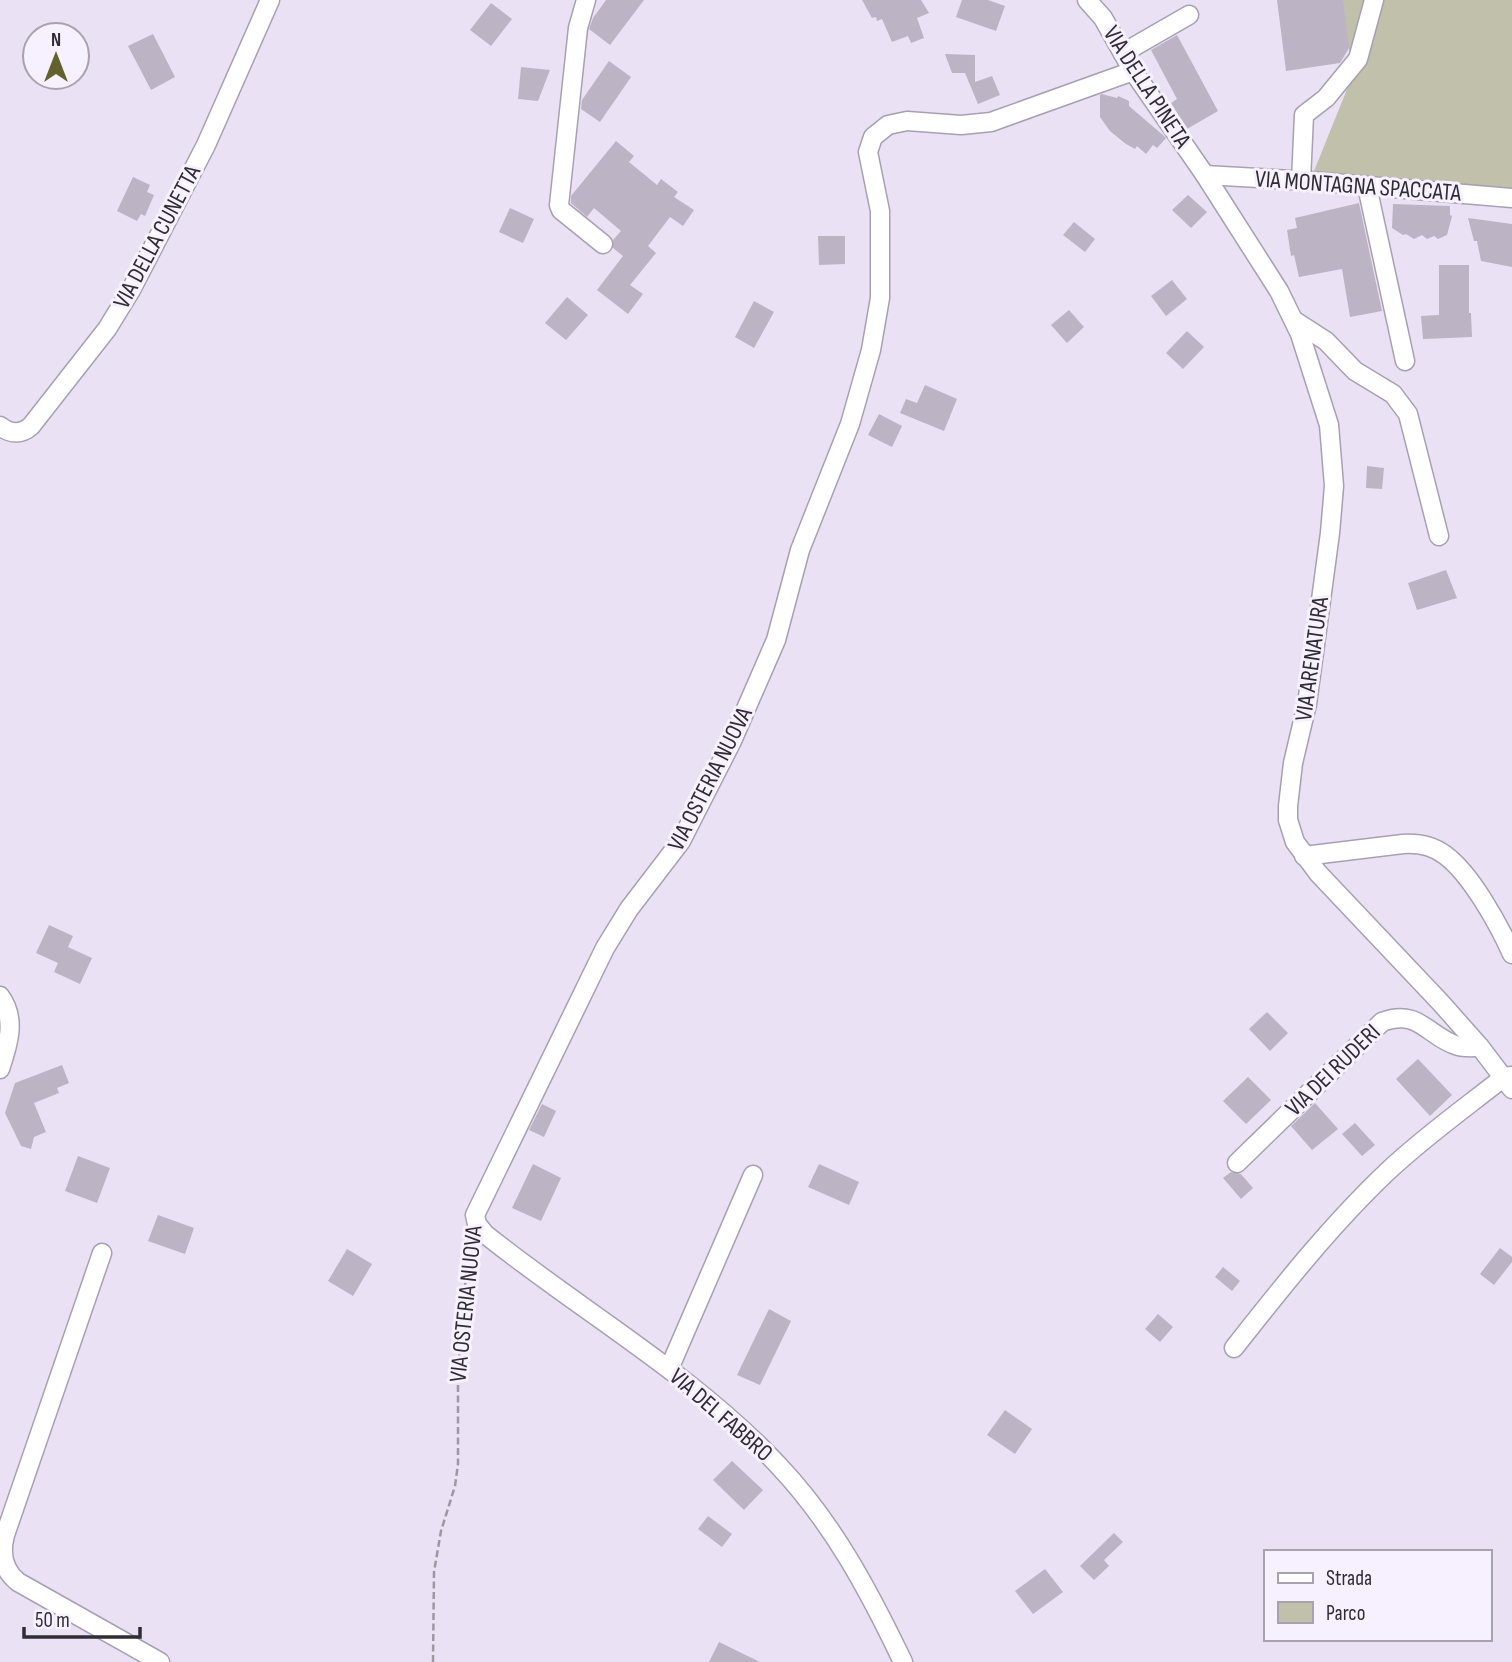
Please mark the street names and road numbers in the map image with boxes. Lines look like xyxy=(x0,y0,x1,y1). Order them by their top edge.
street label: VIA DELLA PINETA xyxy=(1097,21,1198,154)
street label: VIA DELLA CUNETTA xyxy=(107,160,207,314)
street label: VIA MONTAGNA SPACCATA xyxy=(1254,164,1463,208)
street label: VIA ARENATURA xyxy=(1289,594,1335,723)
street label: VIA OSTERIA NUOVA xyxy=(661,702,759,856)
street label: VIA DEI RUDERI xyxy=(1280,1018,1386,1122)
street label: VIA OSTERIA NUOVA xyxy=(443,1224,489,1384)
street label: VIA DEL FABBRO xyxy=(663,1362,779,1468)

